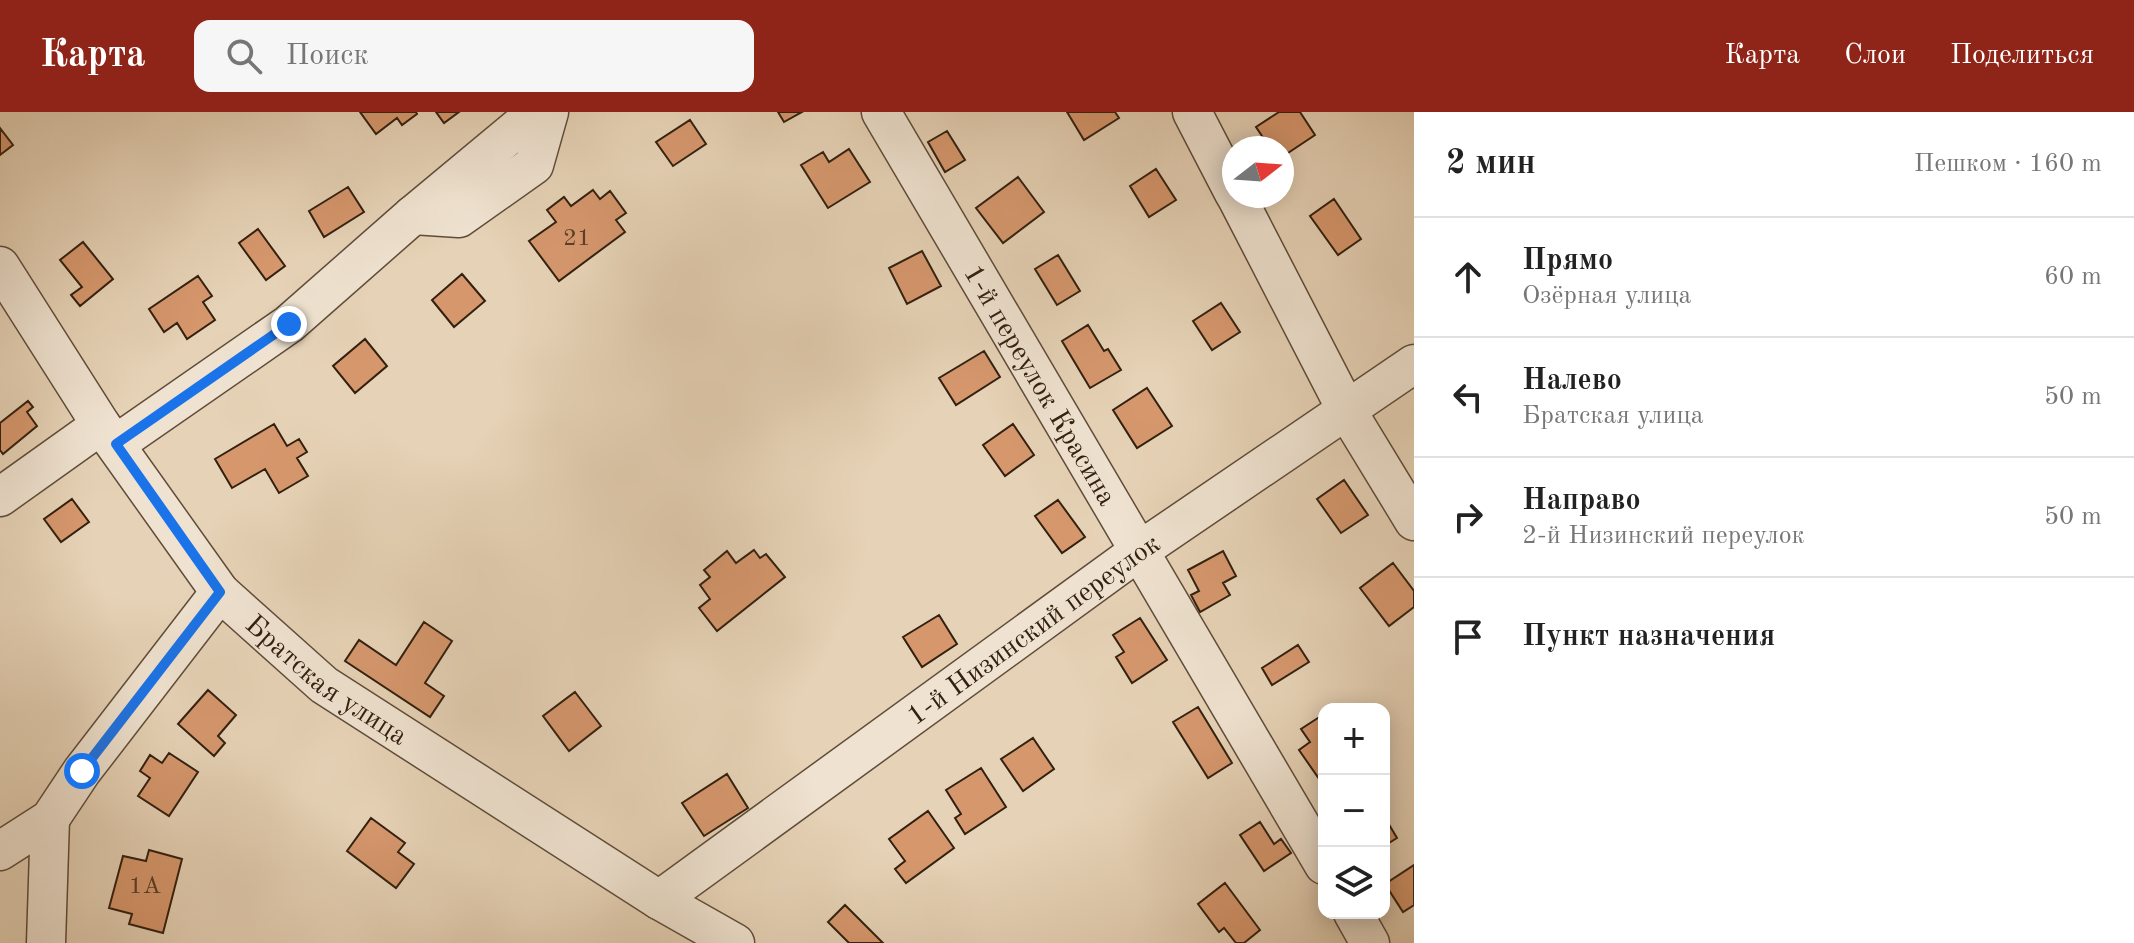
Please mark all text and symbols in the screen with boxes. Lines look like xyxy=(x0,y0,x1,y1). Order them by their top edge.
search box xyxy=(194,20,754,92)
icon: search xyxy=(222,34,266,78)
text: Карта xyxy=(40,37,146,75)
text: Поиск xyxy=(286,41,368,71)
text: Карта xyxy=(1724,42,1800,70)
text: Слои xyxy=(1844,42,1906,70)
text: Поделиться xyxy=(1950,42,2094,70)
north arrow xyxy=(1222,136,1294,208)
text: 2 мин xyxy=(1446,147,1536,181)
text: Пешком · 160 m xyxy=(1914,151,2102,177)
house number: 21 xyxy=(563,227,591,251)
text: Прямо xyxy=(1522,246,1613,276)
icon: ahead xyxy=(1446,255,1490,299)
street label: 1-й переулок Красина xyxy=(957,261,1120,511)
text: 60 m xyxy=(2044,264,2102,290)
text: Озёрная улица xyxy=(1522,283,1691,309)
route end xyxy=(271,306,307,342)
text: Налево xyxy=(1522,366,1622,396)
icon: left xyxy=(1446,375,1490,419)
text: 50 m xyxy=(2044,384,2102,410)
text: Братская улица xyxy=(1522,403,1704,429)
text: Направо xyxy=(1522,486,1641,516)
icon: right xyxy=(1446,495,1490,539)
text: 50 m xyxy=(2044,504,2102,530)
text: 2-й Низинский переулок xyxy=(1522,523,1805,549)
street label: 1-й Низинский переулок xyxy=(903,530,1166,732)
street label: Братская улица xyxy=(239,611,412,752)
icon: arrive xyxy=(1446,615,1490,659)
text: Пункт назначения xyxy=(1522,622,1775,652)
map controls xyxy=(1318,703,1390,919)
button: + xyxy=(1318,703,1390,775)
route start xyxy=(64,753,100,789)
button: − xyxy=(1318,775,1390,847)
button: layers xyxy=(1318,847,1390,919)
house number: 1А xyxy=(129,875,161,899)

